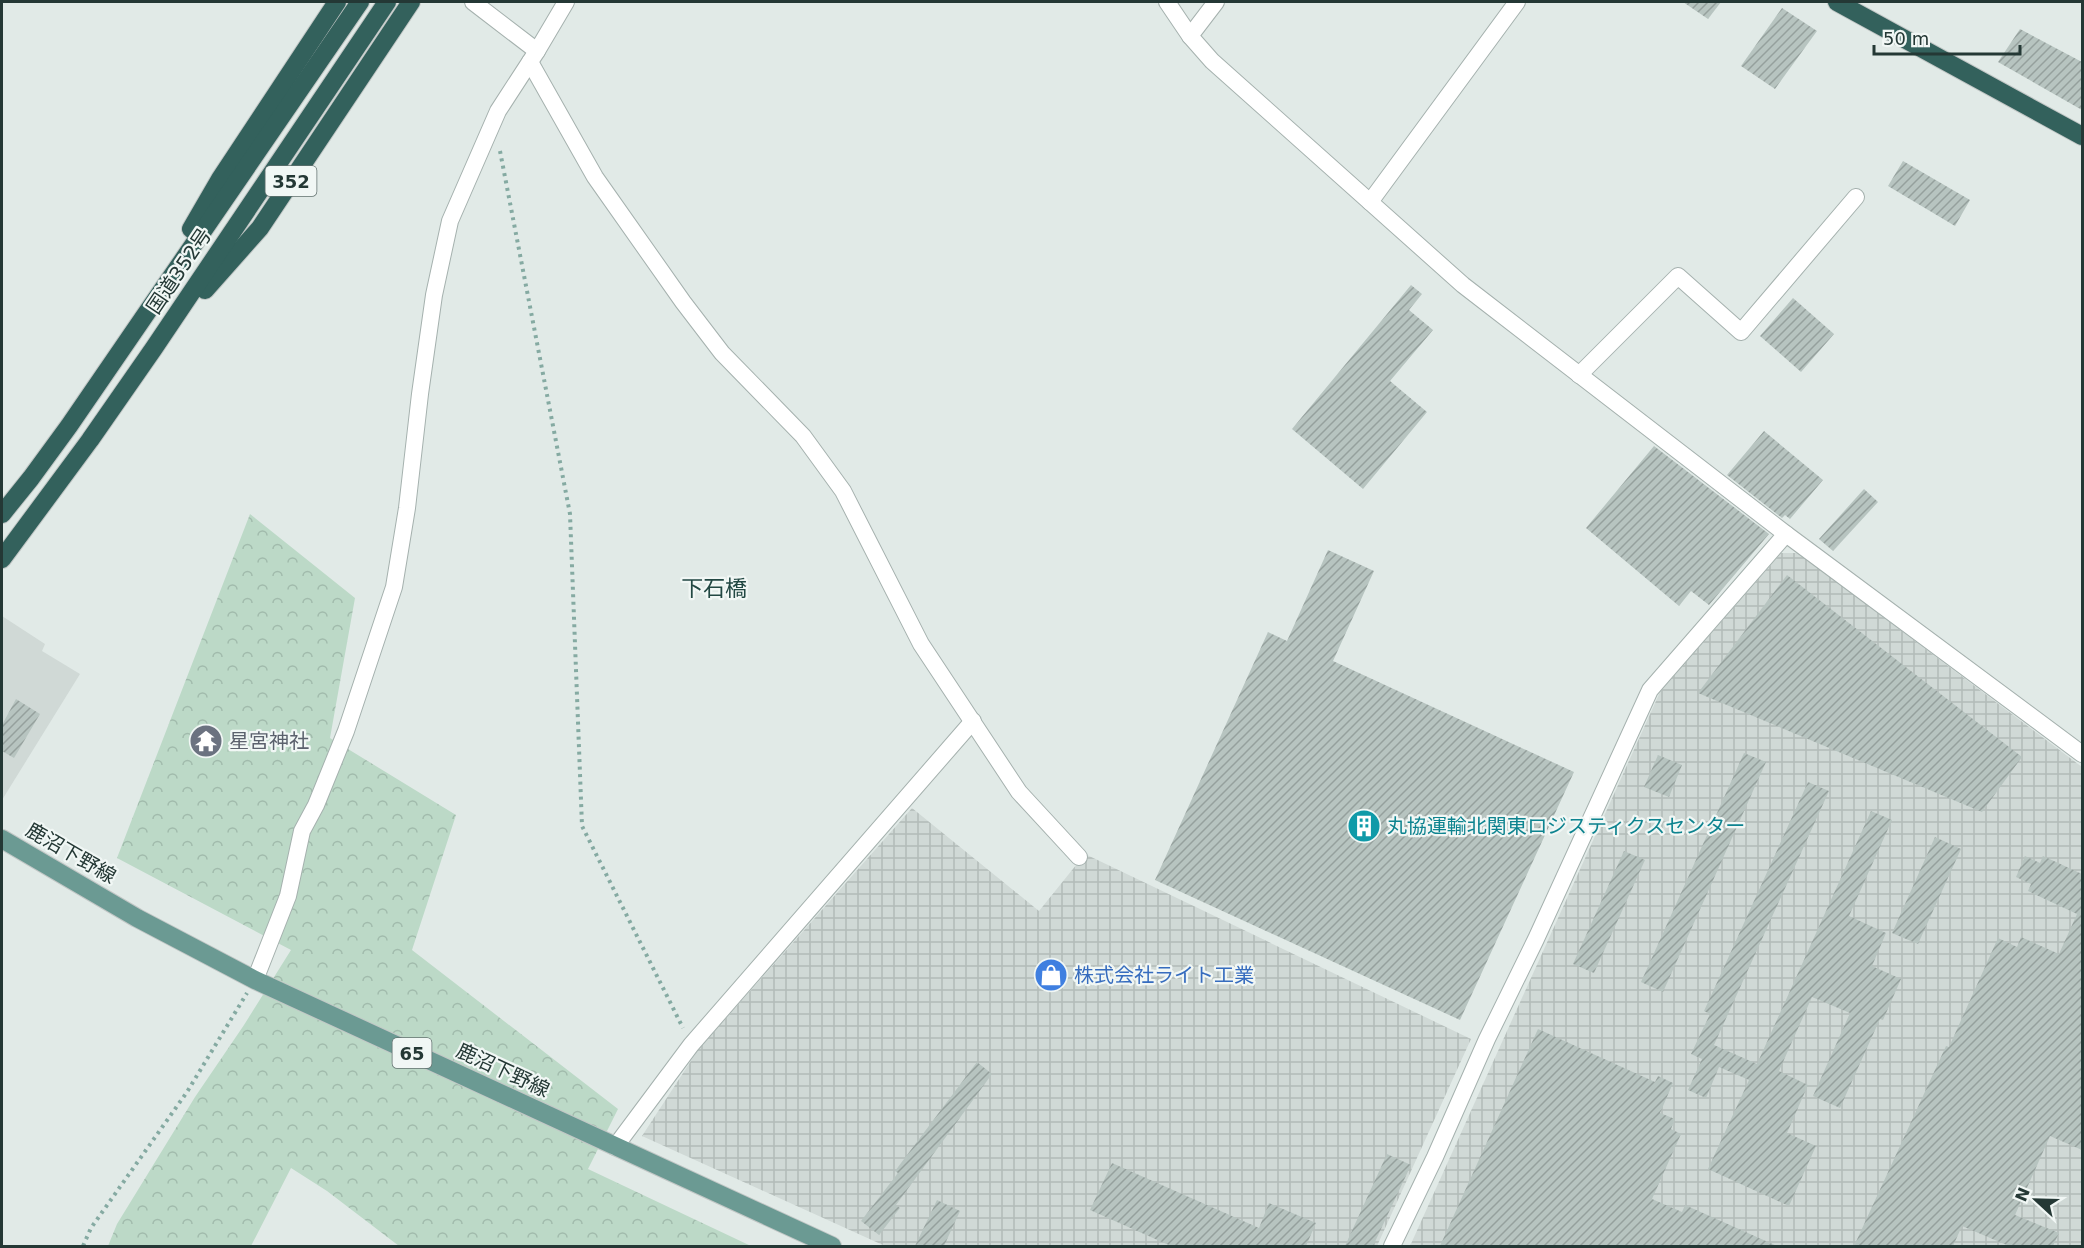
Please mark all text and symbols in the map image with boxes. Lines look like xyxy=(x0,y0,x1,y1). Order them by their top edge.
scale bar xyxy=(1874,18,2020,56)
text: 50 m xyxy=(1883,28,1929,49)
road number: 352 xyxy=(266,166,316,196)
street label: 国道352号 xyxy=(142,224,216,318)
district label: 下石橋 xyxy=(681,576,747,601)
temple icon: 星宮神社 xyxy=(188,723,224,759)
place label: 星宮神社 xyxy=(229,729,309,753)
building icon: 丸協運輸北関東ロジスティクスセンター xyxy=(1346,808,1382,844)
place label: 丸協運輸北関東ロジスティクスセンター xyxy=(1387,814,1745,838)
street label: 鹿沼下野線 xyxy=(22,818,120,888)
shop icon: 株式会社ライト工業 xyxy=(1033,957,1069,993)
place label: 株式会社ライト工業 xyxy=(1074,963,1254,987)
road number: 65 xyxy=(392,1038,432,1068)
street label: 鹿沼下野線 xyxy=(453,1038,553,1102)
north arrow xyxy=(2006,1170,2066,1230)
text: N xyxy=(2011,1185,2034,1204)

